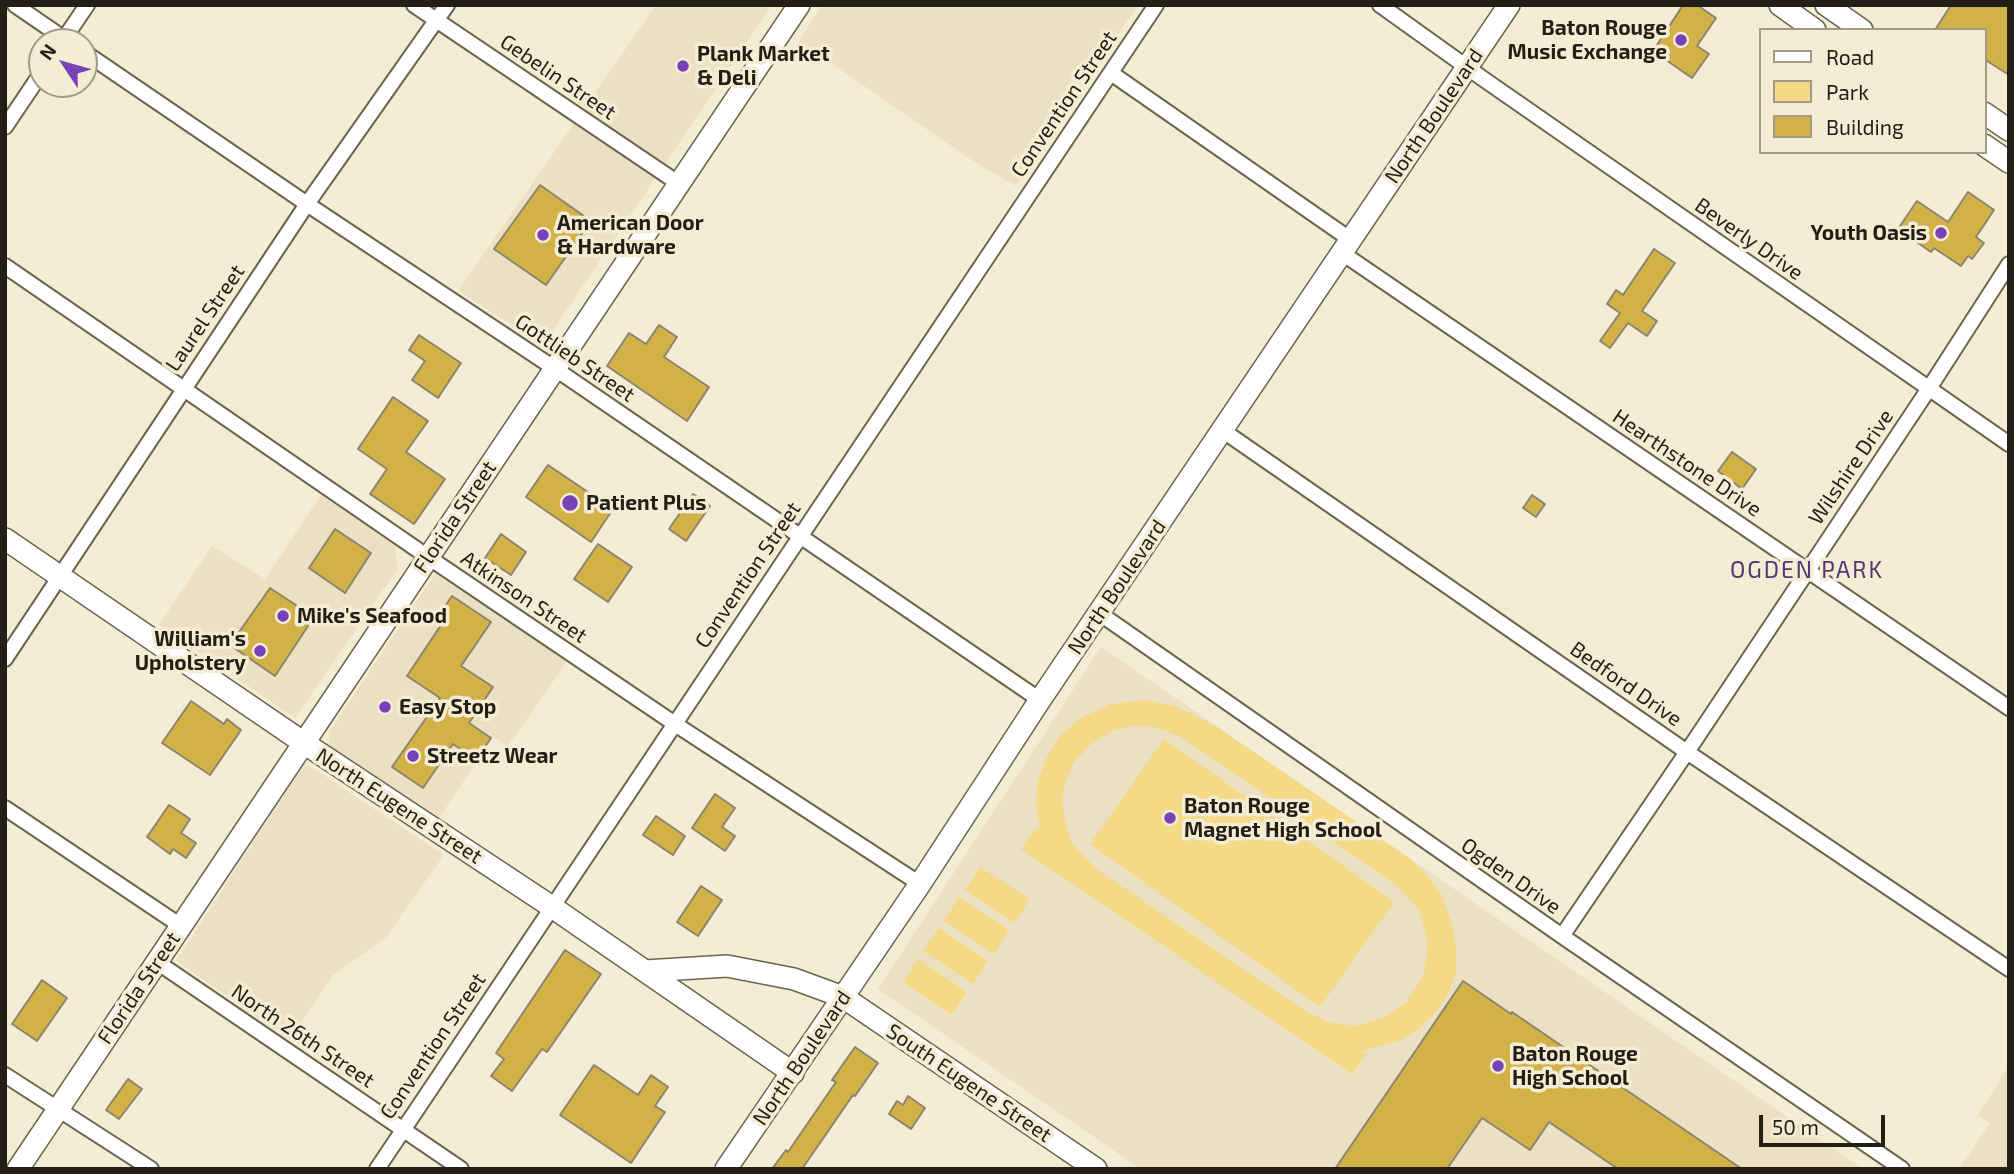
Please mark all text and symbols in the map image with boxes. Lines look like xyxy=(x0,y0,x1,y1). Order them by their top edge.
place label: Baton Rouge Music Exchange xyxy=(1508,15,1667,65)
street label: Convention Street xyxy=(1006,26,1122,182)
north arrow xyxy=(28,28,98,98)
legend xyxy=(1758,28,1986,154)
street label: Gebelin Street xyxy=(495,29,621,125)
marker: Baton Rouge Music Exchange xyxy=(1673,32,1689,48)
text: N xyxy=(34,39,61,64)
place label: Plank Market & Deli xyxy=(697,41,830,91)
street label: North Boulevard xyxy=(1380,44,1488,188)
text: Road xyxy=(1826,44,1874,69)
marker: Plank Market & Deli xyxy=(675,58,691,74)
text: Park xyxy=(1826,79,1869,104)
text: Building xyxy=(1826,114,1904,139)
street label: Beverly Drive xyxy=(1690,192,1808,286)
place label: American Door & Hardware xyxy=(557,210,704,260)
place label: Youth Oasis xyxy=(1811,220,1927,246)
marker: Youth Oasis xyxy=(1933,225,1949,241)
marker: American Door & Hardware xyxy=(535,227,551,243)
street label: Laurel Street xyxy=(160,260,250,376)
street label: Gottlieb Street xyxy=(510,309,640,407)
street label: Hearthstone Drive xyxy=(1608,404,1766,522)
street label: Wilshire Drive xyxy=(1803,405,1899,529)
street label: Florida Street xyxy=(408,456,502,578)
place label: Patient Plus xyxy=(586,490,706,516)
marker: Patient Plus xyxy=(560,493,580,513)
street label: Convention Street xyxy=(690,497,806,653)
street label: North Boulevard xyxy=(1063,515,1171,659)
street label: Atkinson Street xyxy=(456,546,592,648)
district label: OGDEN PARK xyxy=(1731,556,1883,584)
place label: Mike's Seafood xyxy=(297,603,447,629)
marker: Mike's Seafood xyxy=(275,608,291,624)
place label: William's Upholstery xyxy=(135,626,246,676)
street label: Bedford Drive xyxy=(1565,636,1687,732)
marker: William's Upholstery xyxy=(252,643,268,659)
place label: Easy Stop xyxy=(399,694,496,720)
marker: Easy Stop xyxy=(377,699,393,715)
street label: North Eugene Street xyxy=(311,743,487,869)
place label: Streetz Wear xyxy=(427,743,557,769)
marker: Streetz Wear xyxy=(405,748,421,764)
place label: Baton Rouge Magnet High School xyxy=(1184,793,1382,843)
marker: Baton Rouge Magnet High School xyxy=(1162,810,1178,826)
street label: Ogden Drive xyxy=(1456,832,1566,920)
street label: Florida Street xyxy=(92,927,186,1049)
street label: Convention Street xyxy=(375,968,491,1124)
street label: North 26th Street xyxy=(227,979,379,1093)
street label: North Boulevard xyxy=(748,986,856,1130)
street label: South Eugene Street xyxy=(882,1018,1056,1148)
place label: Baton Rouge High School xyxy=(1512,1041,1638,1091)
marker: Baton Rouge High School xyxy=(1490,1058,1506,1074)
scale bar xyxy=(1762,1100,1888,1144)
text: 50 m xyxy=(1772,1114,1819,1139)

